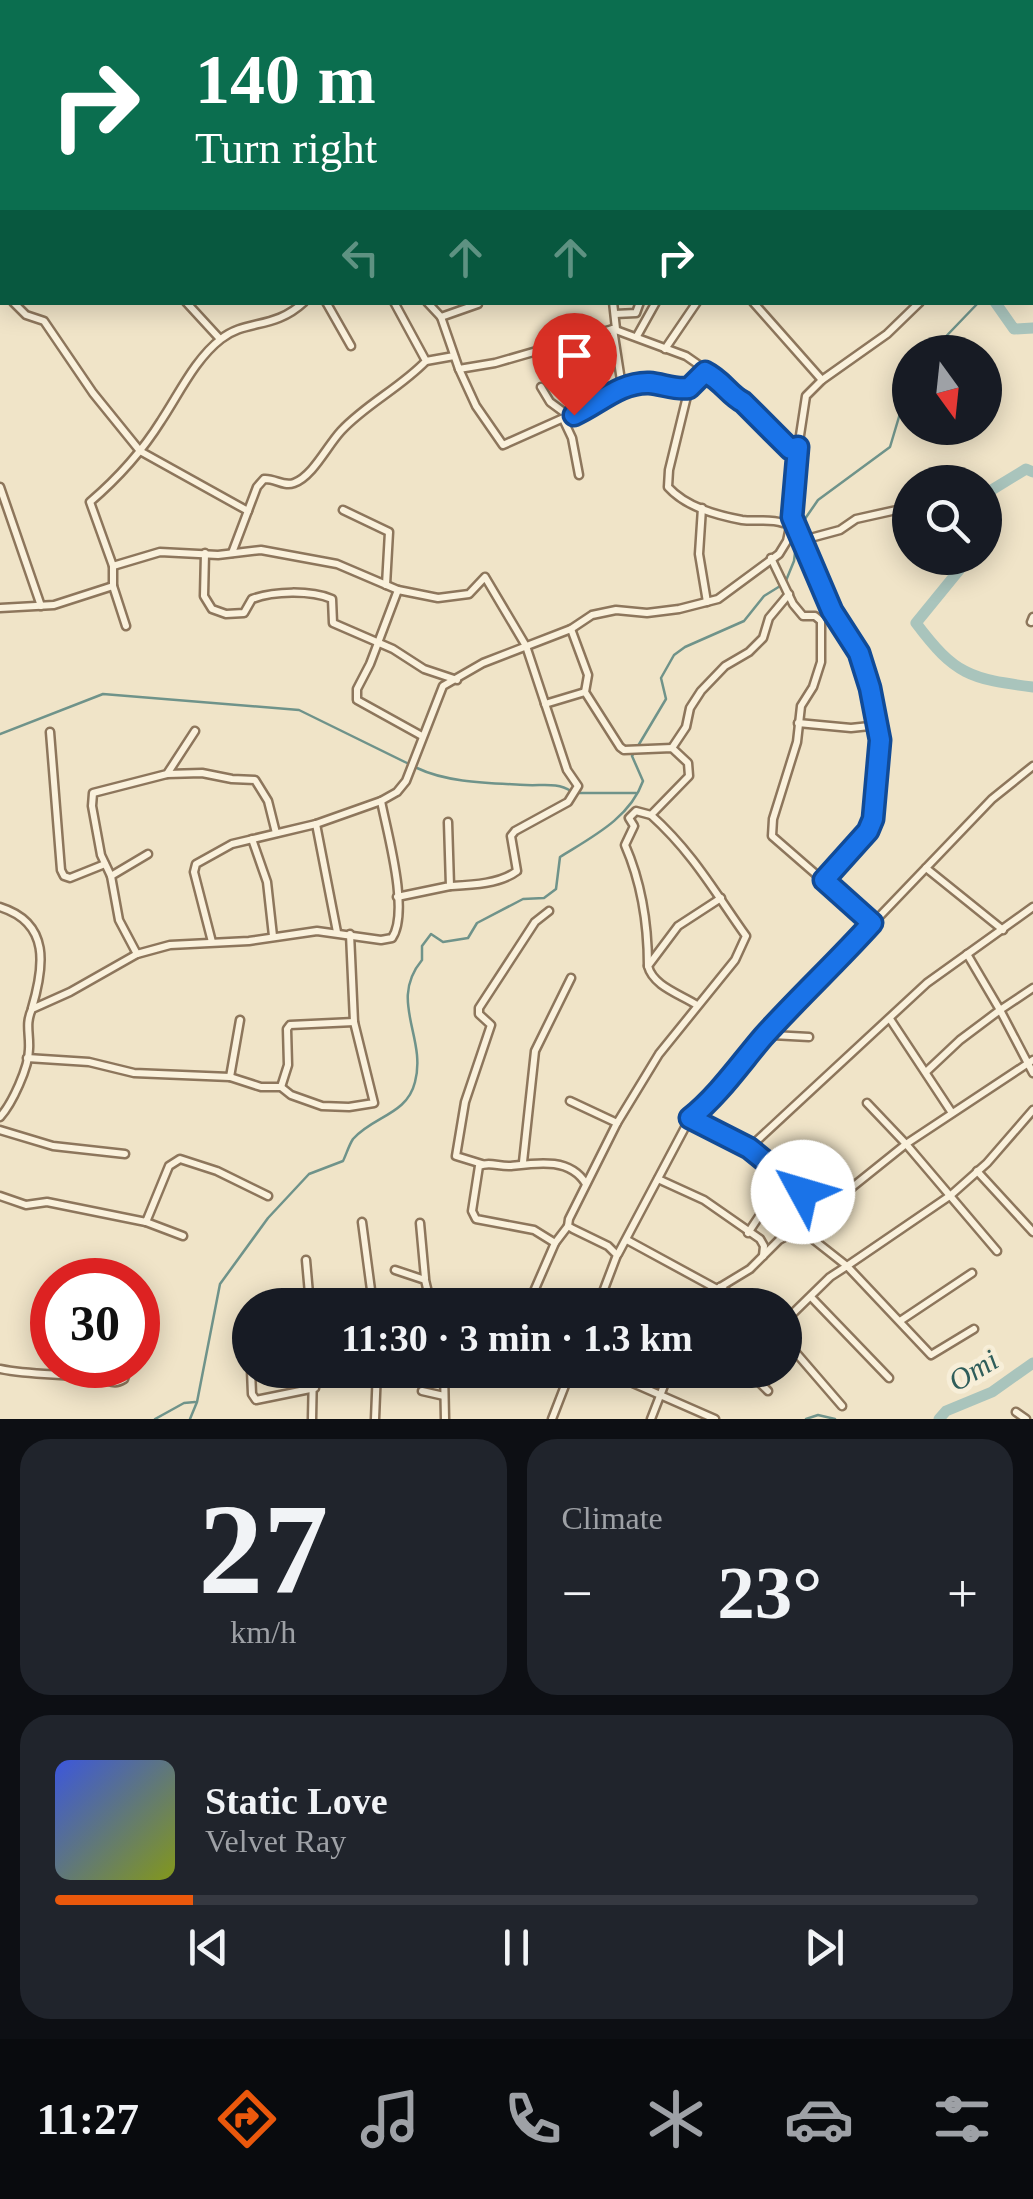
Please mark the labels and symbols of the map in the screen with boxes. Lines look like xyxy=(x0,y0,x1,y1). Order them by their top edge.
pin xyxy=(532,313,617,416)
north arrow xyxy=(892,335,1002,445)
position arrow xyxy=(751,1140,855,1244)
speed limit sign: 30 xyxy=(30,1258,160,1388)
water label: Omi xyxy=(942,1343,1004,1397)

